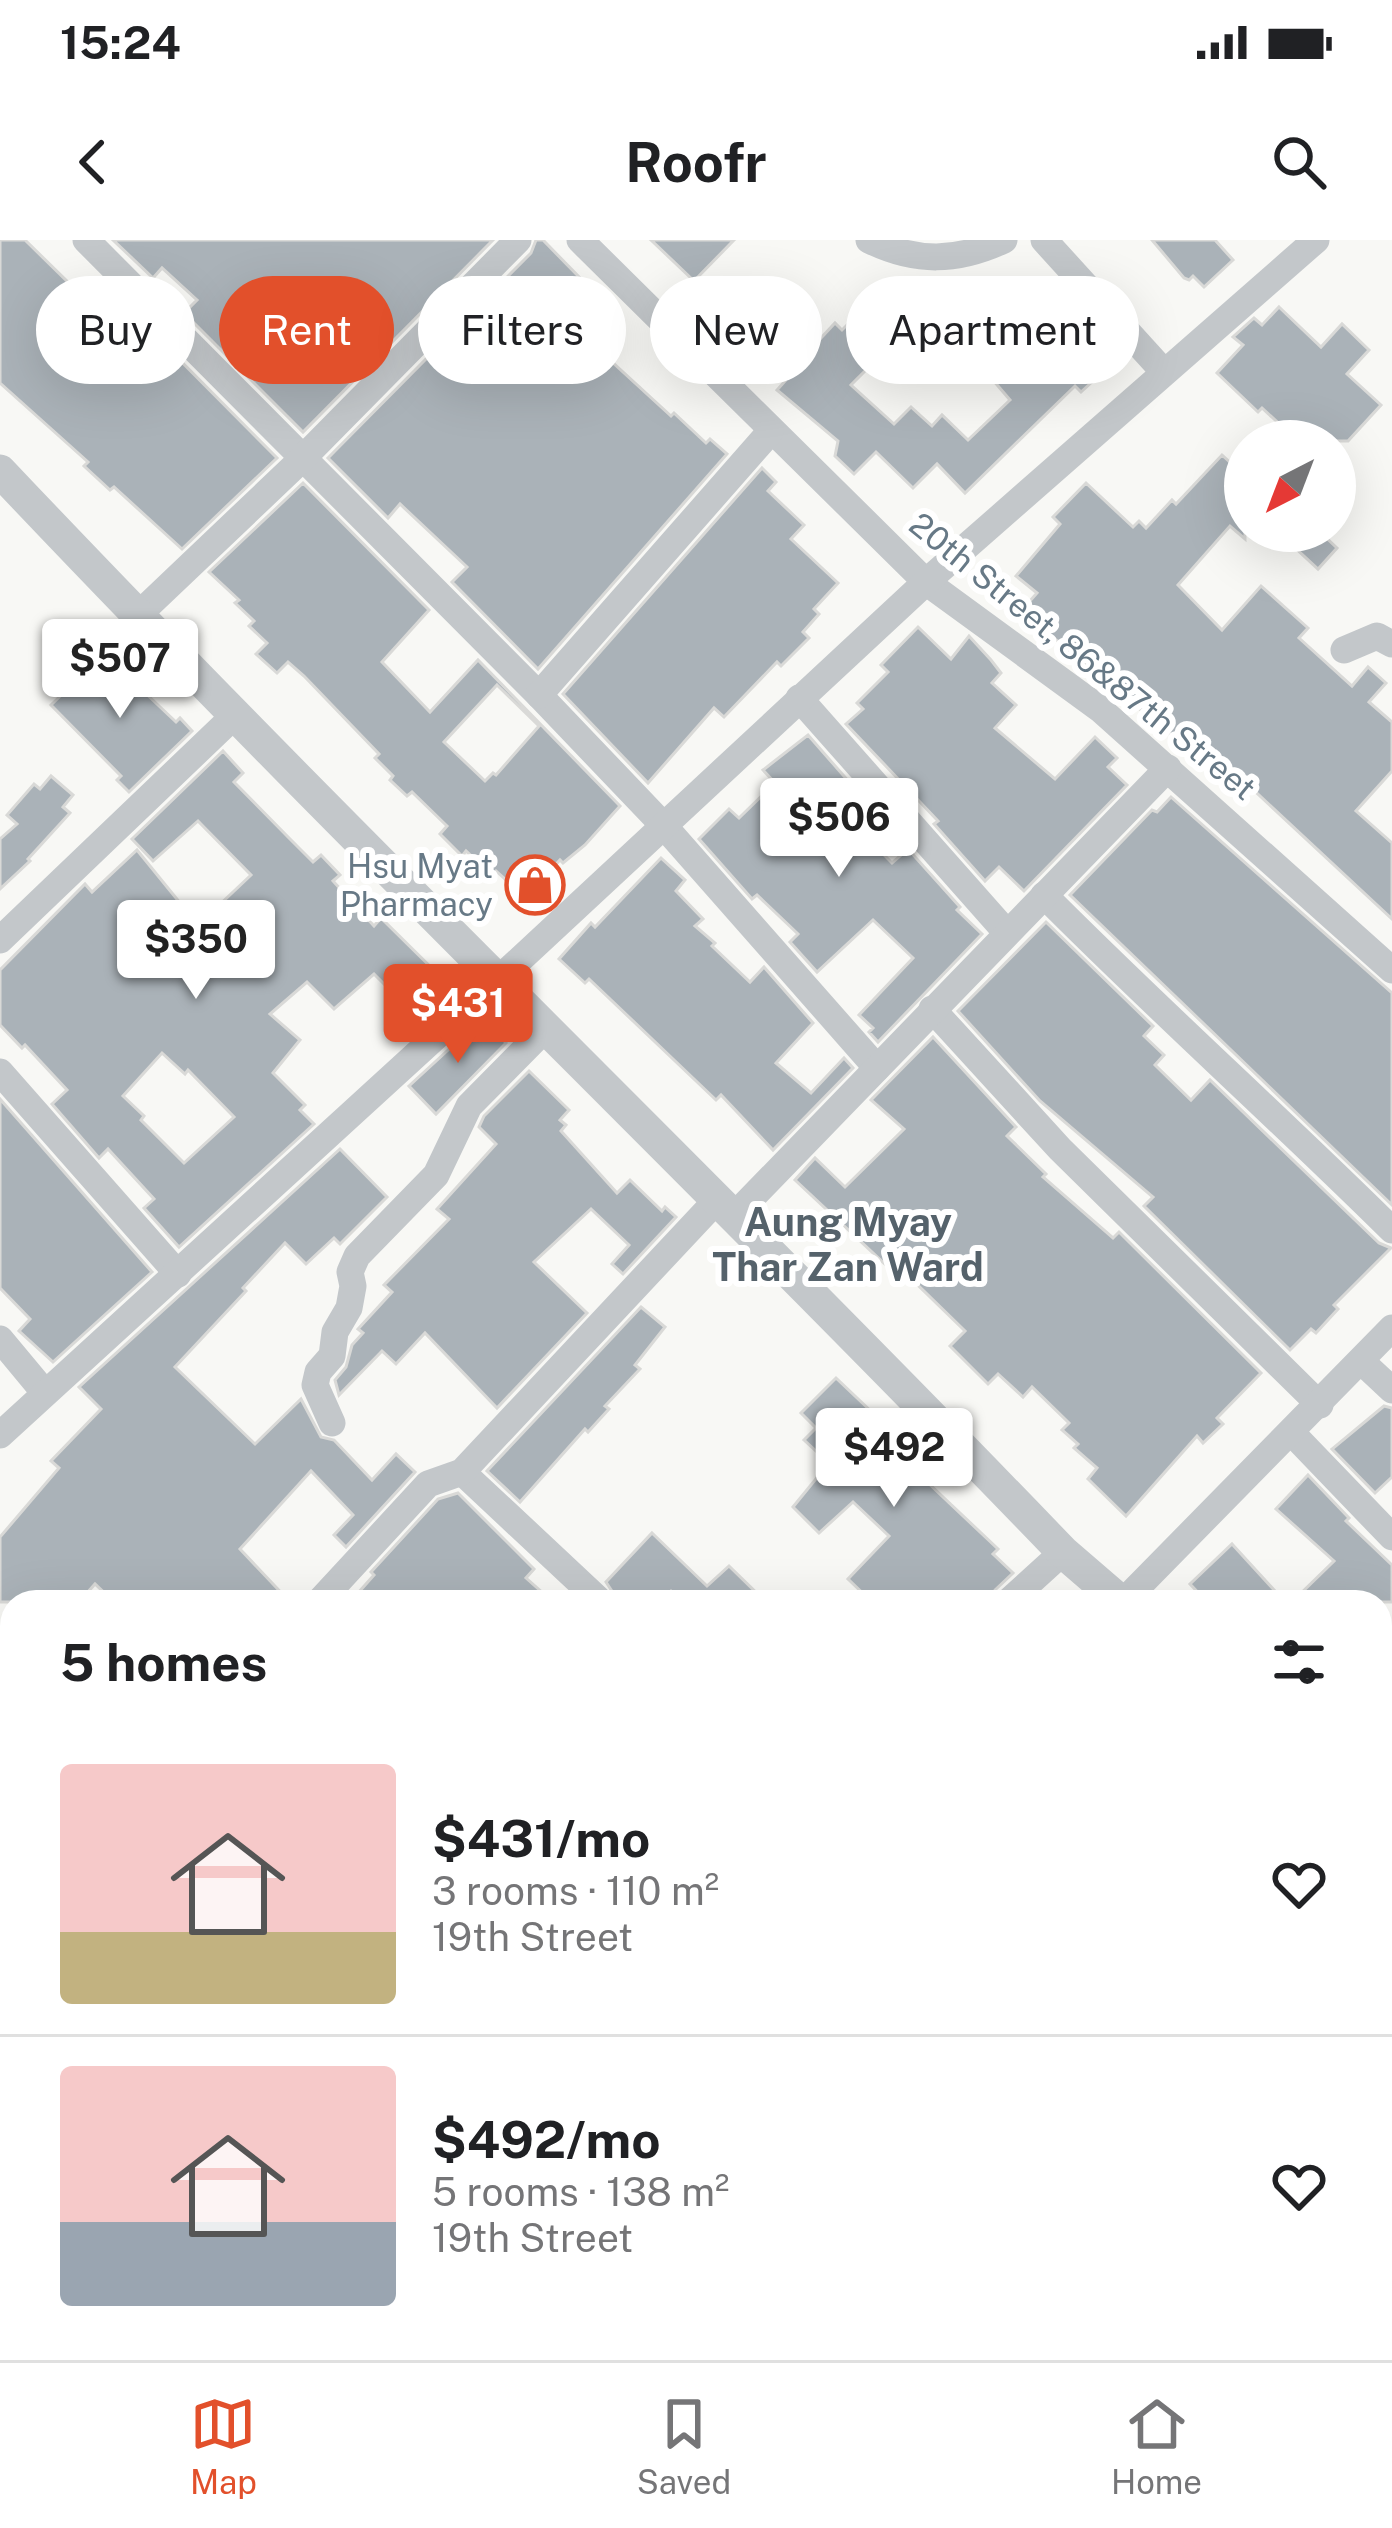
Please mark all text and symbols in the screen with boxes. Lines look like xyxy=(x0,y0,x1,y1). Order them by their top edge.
text: 15:24 xyxy=(60,16,181,69)
icon: back xyxy=(60,129,126,195)
icon: search xyxy=(1266,129,1332,195)
text: Roofr xyxy=(625,131,767,194)
chip: Buy xyxy=(36,276,195,384)
chip: Rent xyxy=(219,276,394,384)
chip: Filters xyxy=(418,276,626,384)
chip: New xyxy=(650,276,822,384)
chip: Apartment xyxy=(846,276,1139,384)
north arrow xyxy=(1224,420,1356,552)
map controls xyxy=(1224,420,1356,552)
street label: 20th Street, 86&87th Street xyxy=(902,505,1264,807)
pin: $507 xyxy=(49,619,191,721)
text: $507 xyxy=(69,635,171,681)
pin: $506 xyxy=(768,778,910,880)
text: $506 xyxy=(787,794,891,840)
place label: Hsu Myat Pharmacy xyxy=(340,847,493,923)
shop icon: Hsu Myat Pharmacy xyxy=(504,854,566,916)
pin: $350 xyxy=(125,900,267,1002)
text: $350 xyxy=(144,916,248,962)
pin: $431 xyxy=(387,964,529,1066)
text: $431 xyxy=(411,980,505,1026)
district label: Aung Myay Thar Zan Ward xyxy=(712,1199,984,1290)
pin: $492 xyxy=(823,1408,965,1510)
text: $492 xyxy=(843,1424,945,1470)
icon: filters xyxy=(1266,1629,1332,1695)
text: 5 homes xyxy=(60,1633,267,1692)
text: $431/mo xyxy=(432,1809,650,1868)
icon: home xyxy=(156,1812,300,1956)
icon: heart xyxy=(1266,1851,1332,1917)
text: 3 rooms · 110 m² xyxy=(432,1868,719,1914)
text: 19th Street xyxy=(432,1914,633,1960)
text: $492/mo xyxy=(432,2110,661,2169)
icon: home xyxy=(156,2114,300,2258)
icon: heart xyxy=(1266,2153,1332,2219)
text: 5 rooms · 138 m² xyxy=(432,2169,729,2215)
text: 19th Street xyxy=(432,2215,633,2261)
tab: Map xyxy=(190,2391,257,2501)
tab: Saved xyxy=(637,2391,731,2501)
tab: Home xyxy=(1111,2391,1202,2501)

